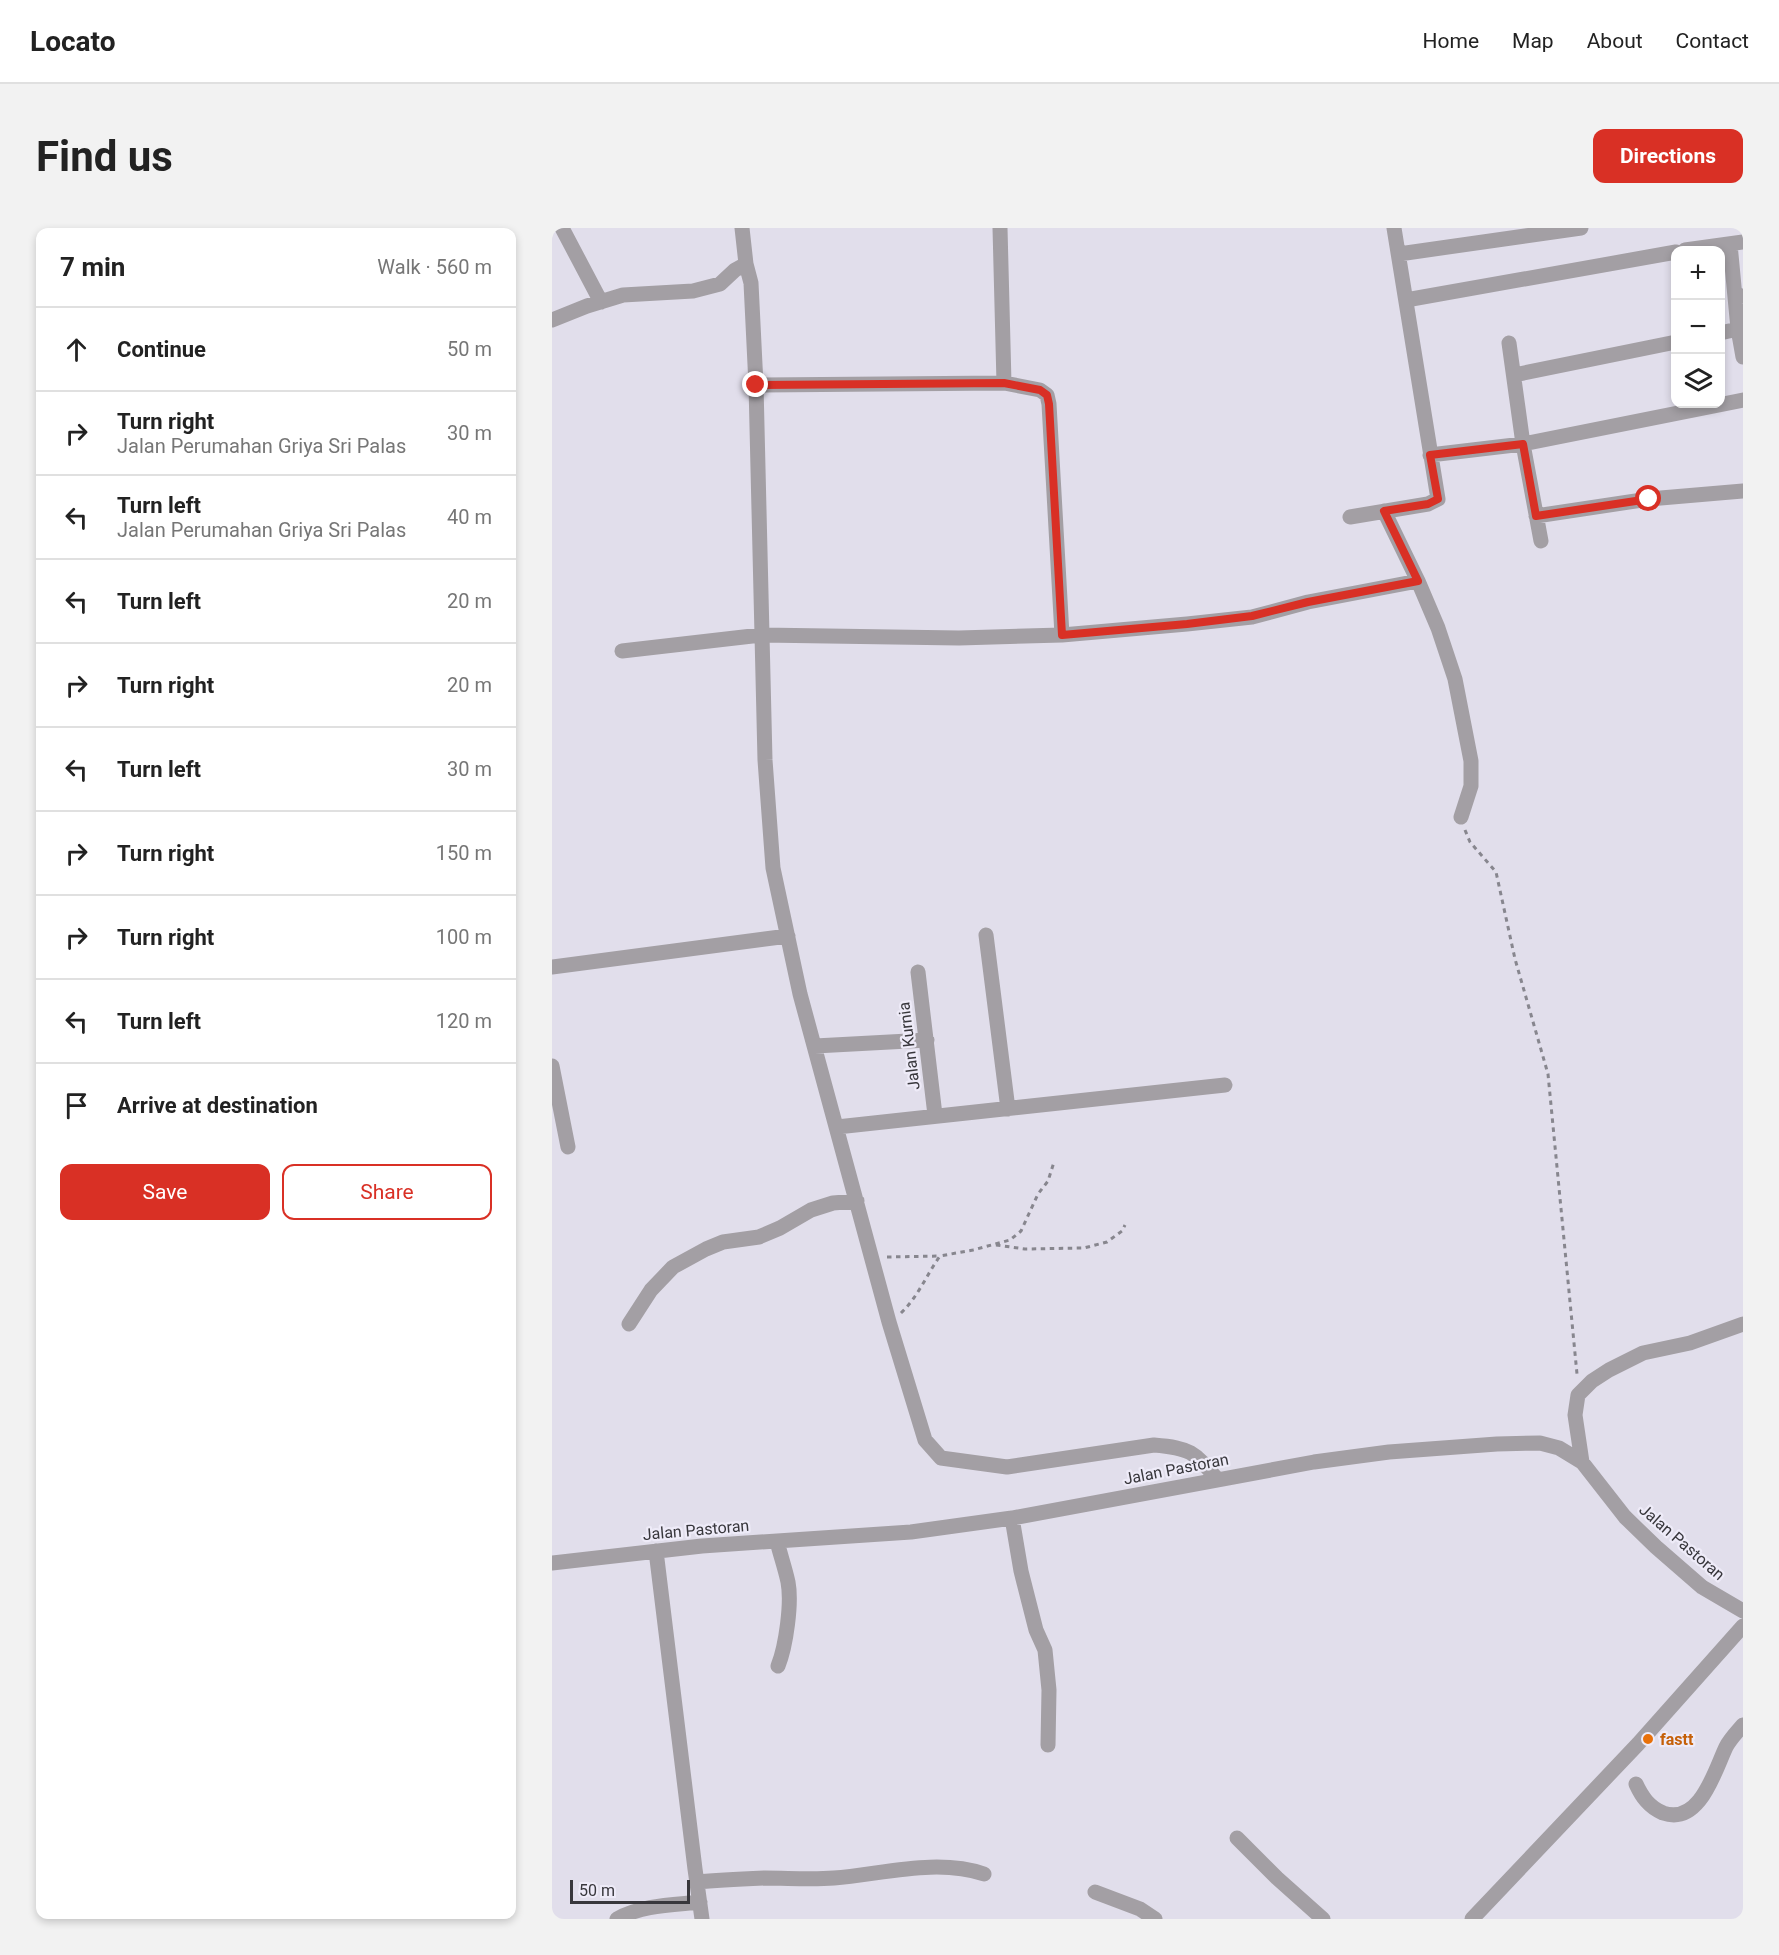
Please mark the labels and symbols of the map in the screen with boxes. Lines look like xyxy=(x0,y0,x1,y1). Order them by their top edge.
route end xyxy=(742,371,768,397)
route start xyxy=(1635,485,1661,511)
street label: Jalan Kurnia xyxy=(894,1001,924,1091)
street label: Jalan Pastoran xyxy=(1122,1449,1230,1489)
street label: Jalan Pastoran xyxy=(1635,1500,1729,1584)
street label: Jalan Pastoran xyxy=(642,1516,750,1544)
place label: fastt xyxy=(1660,1730,1694,1749)
marker: fastt xyxy=(1641,1732,1655,1746)
scale bar xyxy=(570,1877,690,1904)

